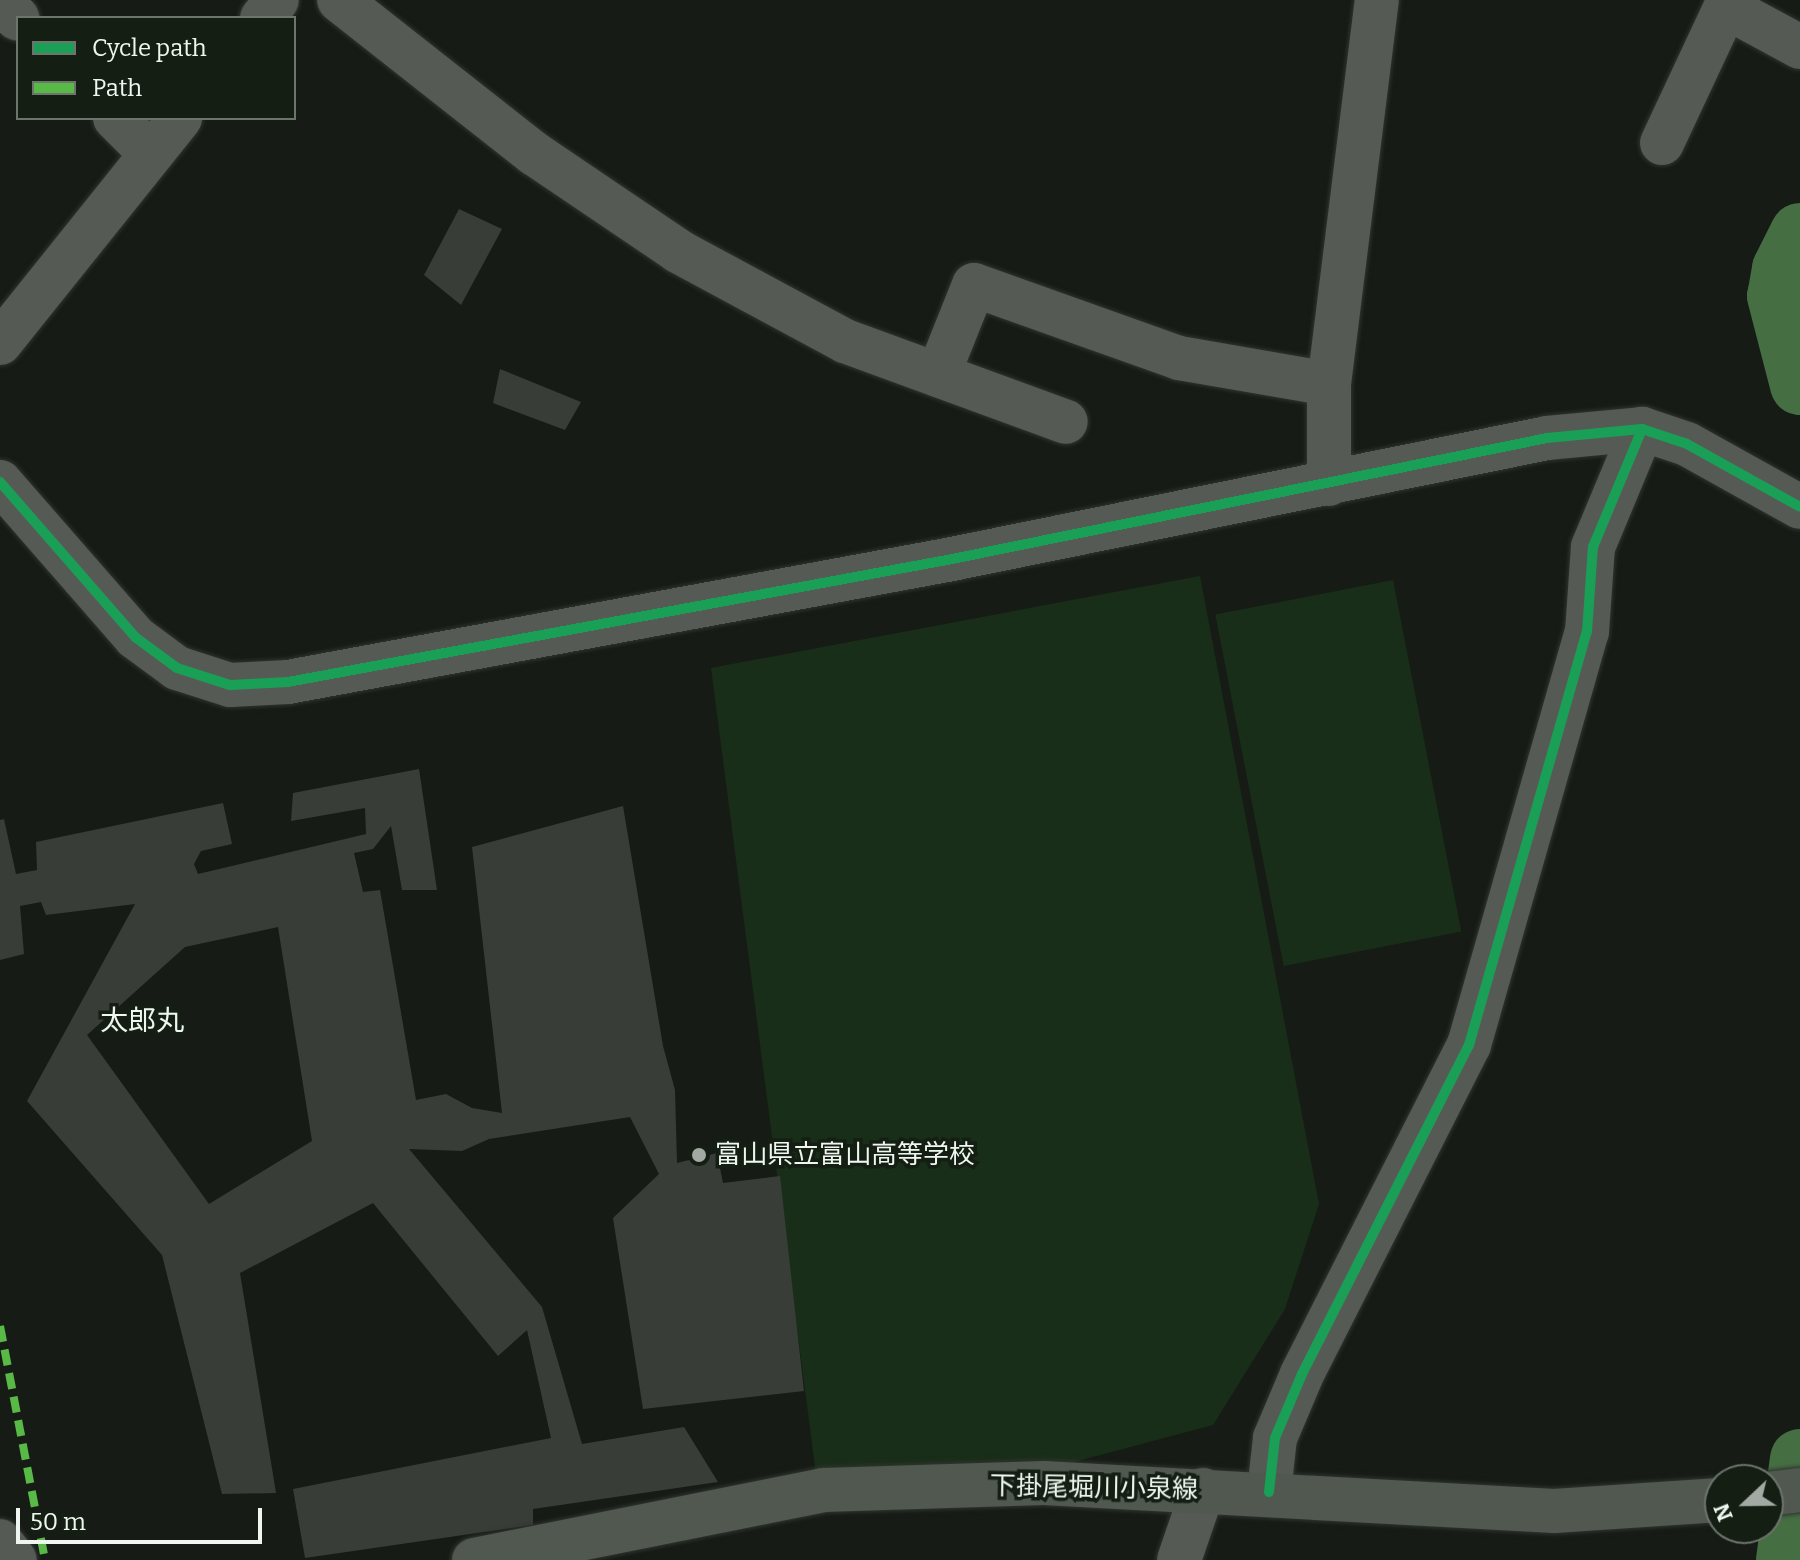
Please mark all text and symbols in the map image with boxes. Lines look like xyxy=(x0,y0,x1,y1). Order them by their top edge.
legend xyxy=(16,16,296,120)
text: Cycle path xyxy=(92,34,207,62)
text: Path xyxy=(92,74,142,102)
district label: 太郎丸 xyxy=(100,1004,184,1038)
place label: 富山県立富山高等学校 xyxy=(715,1139,975,1171)
marker: 富山県立富山高等学校 xyxy=(690,1146,708,1164)
north arrow xyxy=(1704,1464,1784,1544)
street label: 下掛尾堀川小泉線 xyxy=(990,1471,1198,1505)
scale bar xyxy=(20,1492,266,1542)
text: N xyxy=(1707,1500,1739,1525)
text: 50 m xyxy=(30,1508,86,1536)

